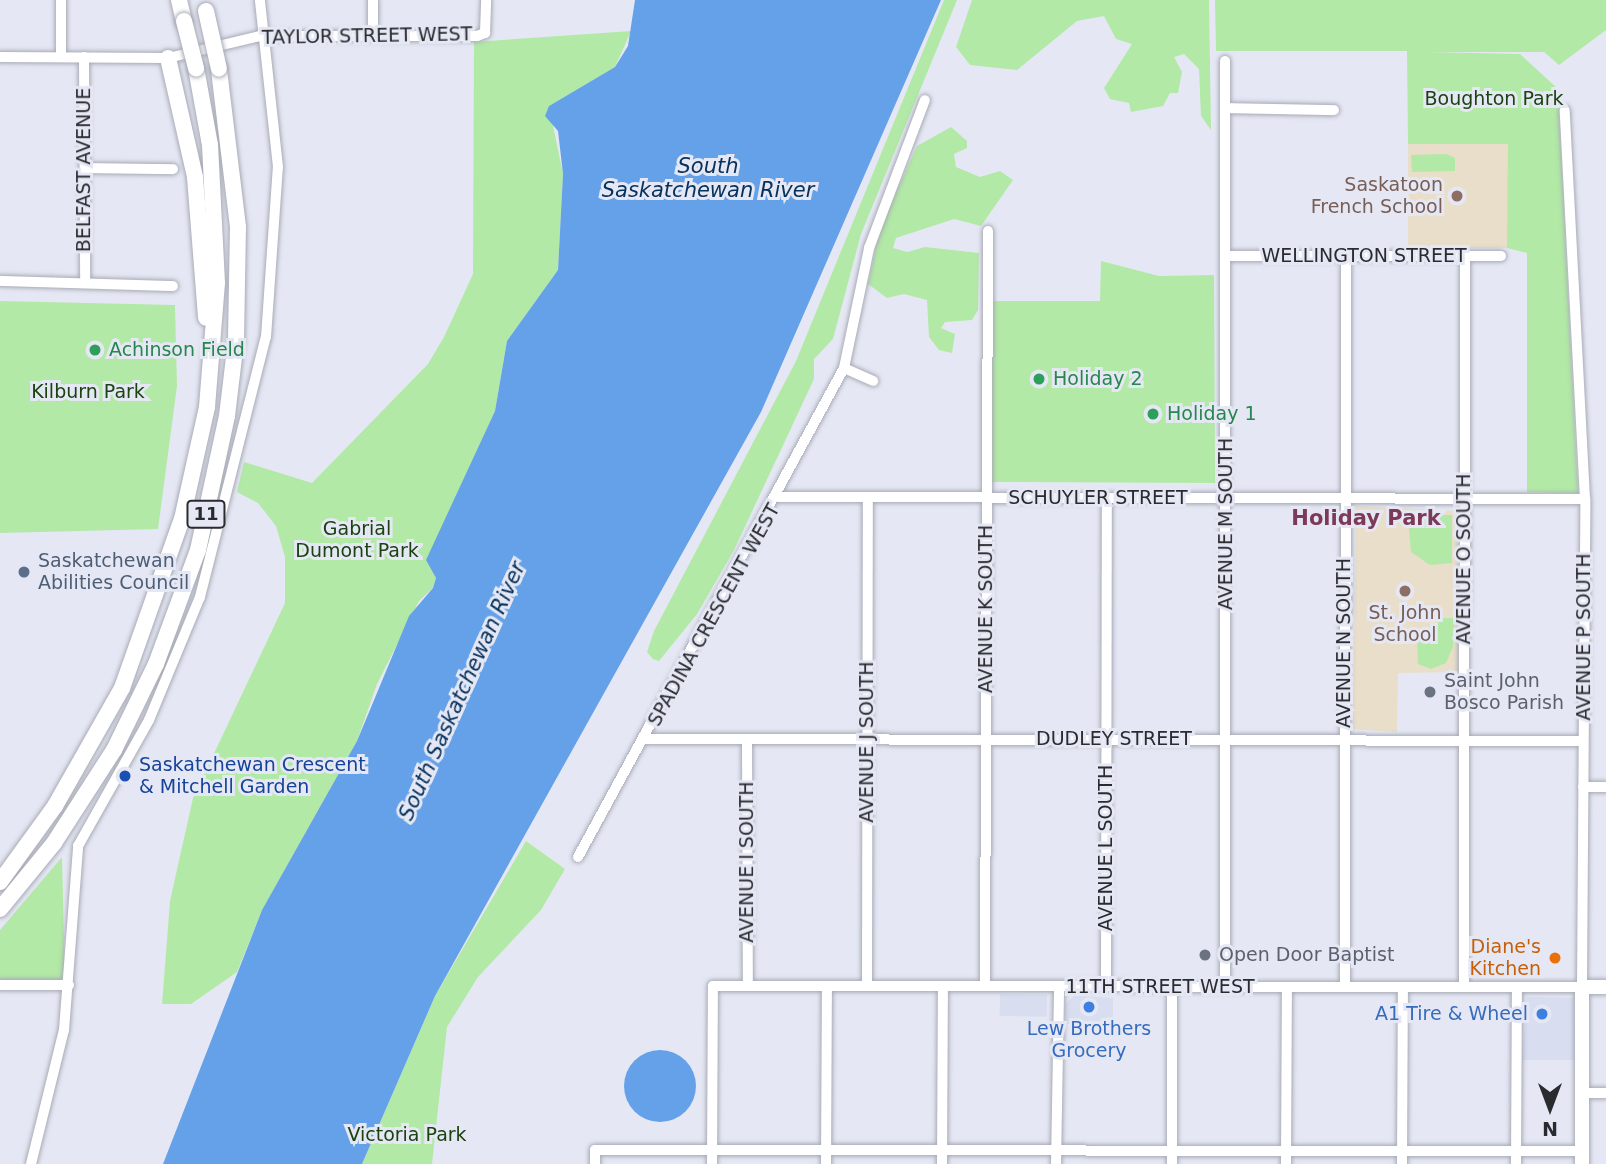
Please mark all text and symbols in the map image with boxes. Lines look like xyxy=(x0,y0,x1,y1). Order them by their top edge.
street label: TAYLOR STREET WEST xyxy=(262,23,472,49)
street label: BELFAST AVENUE xyxy=(73,88,95,252)
park label: Boughton Park xyxy=(1424,88,1564,110)
water label: South Saskatchewan River xyxy=(602,153,814,203)
place label: Saskatoon French School xyxy=(1311,174,1443,218)
marker: Saskatoon French School xyxy=(1449,188,1465,204)
street label: WELLINGTON STREET xyxy=(1261,245,1467,267)
place label: Achinson Field xyxy=(109,339,245,361)
marker: Achinson Field xyxy=(87,342,103,358)
place label: Holiday 2 xyxy=(1053,368,1143,390)
marker: Holiday 2 xyxy=(1031,371,1047,387)
park label: Kilburn Park xyxy=(31,381,145,403)
place label: Holiday 1 xyxy=(1167,403,1257,425)
marker: Holiday 1 xyxy=(1145,406,1161,422)
street label: AVENUE M SOUTH xyxy=(1215,438,1237,610)
street label: AVENUE O SOUTH xyxy=(1453,474,1475,644)
street label: SCHUYLER STREET xyxy=(1008,487,1188,509)
road number: 11 xyxy=(185,500,227,528)
street label: SPADINA CRESCENT WEST xyxy=(643,500,785,730)
district label: Holiday Park xyxy=(1291,505,1441,531)
park label: Gabrial Dumont Park xyxy=(295,518,419,562)
street label: AVENUE K SOUTH xyxy=(975,525,997,693)
place label: Saskatchewan Abilities Council xyxy=(38,550,189,594)
street label: AVENUE P SOUTH xyxy=(1573,553,1595,721)
water label: South Saskatchewan River xyxy=(393,558,531,824)
street label: AVENUE N SOUTH xyxy=(1333,558,1355,728)
marker: Saskatchewan Abilities Council xyxy=(16,564,32,580)
marker: St. John School xyxy=(1397,583,1413,599)
place label: St. John School xyxy=(1369,602,1441,646)
street label: AVENUE J SOUTH xyxy=(856,661,878,823)
place label: Saint John Bosco Parish xyxy=(1444,670,1564,714)
marker: Saint John Bosco Parish xyxy=(1422,684,1438,700)
street label: DUDLEY STREET xyxy=(1036,728,1192,750)
place label: Saskatchewan Crescent & Mitchell Garden xyxy=(139,754,366,798)
street label: AVENUE L SOUTH xyxy=(1095,765,1117,931)
marker: Saskatchewan Crescent & Mitchell Garden xyxy=(117,768,133,784)
street label: AVENUE I SOUTH xyxy=(736,781,758,943)
place label: Diane's Kitchen xyxy=(1470,936,1541,980)
place label: Open Door Baptist xyxy=(1219,944,1394,966)
marker: Open Door Baptist xyxy=(1197,947,1213,963)
marker: Diane's Kitchen xyxy=(1547,950,1563,966)
street label: 11TH STREET WEST xyxy=(1065,976,1255,998)
marker: Lew Brothers Grocery xyxy=(1081,999,1097,1015)
place label: A1 Tire & Wheel xyxy=(1375,1003,1528,1025)
marker: A1 Tire & Wheel xyxy=(1534,1006,1550,1022)
place label: Lew Brothers Grocery xyxy=(1027,1018,1151,1062)
north arrow xyxy=(1515,1073,1585,1143)
text: N xyxy=(1542,1118,1558,1140)
park label: Victoria Park xyxy=(347,1124,467,1146)

